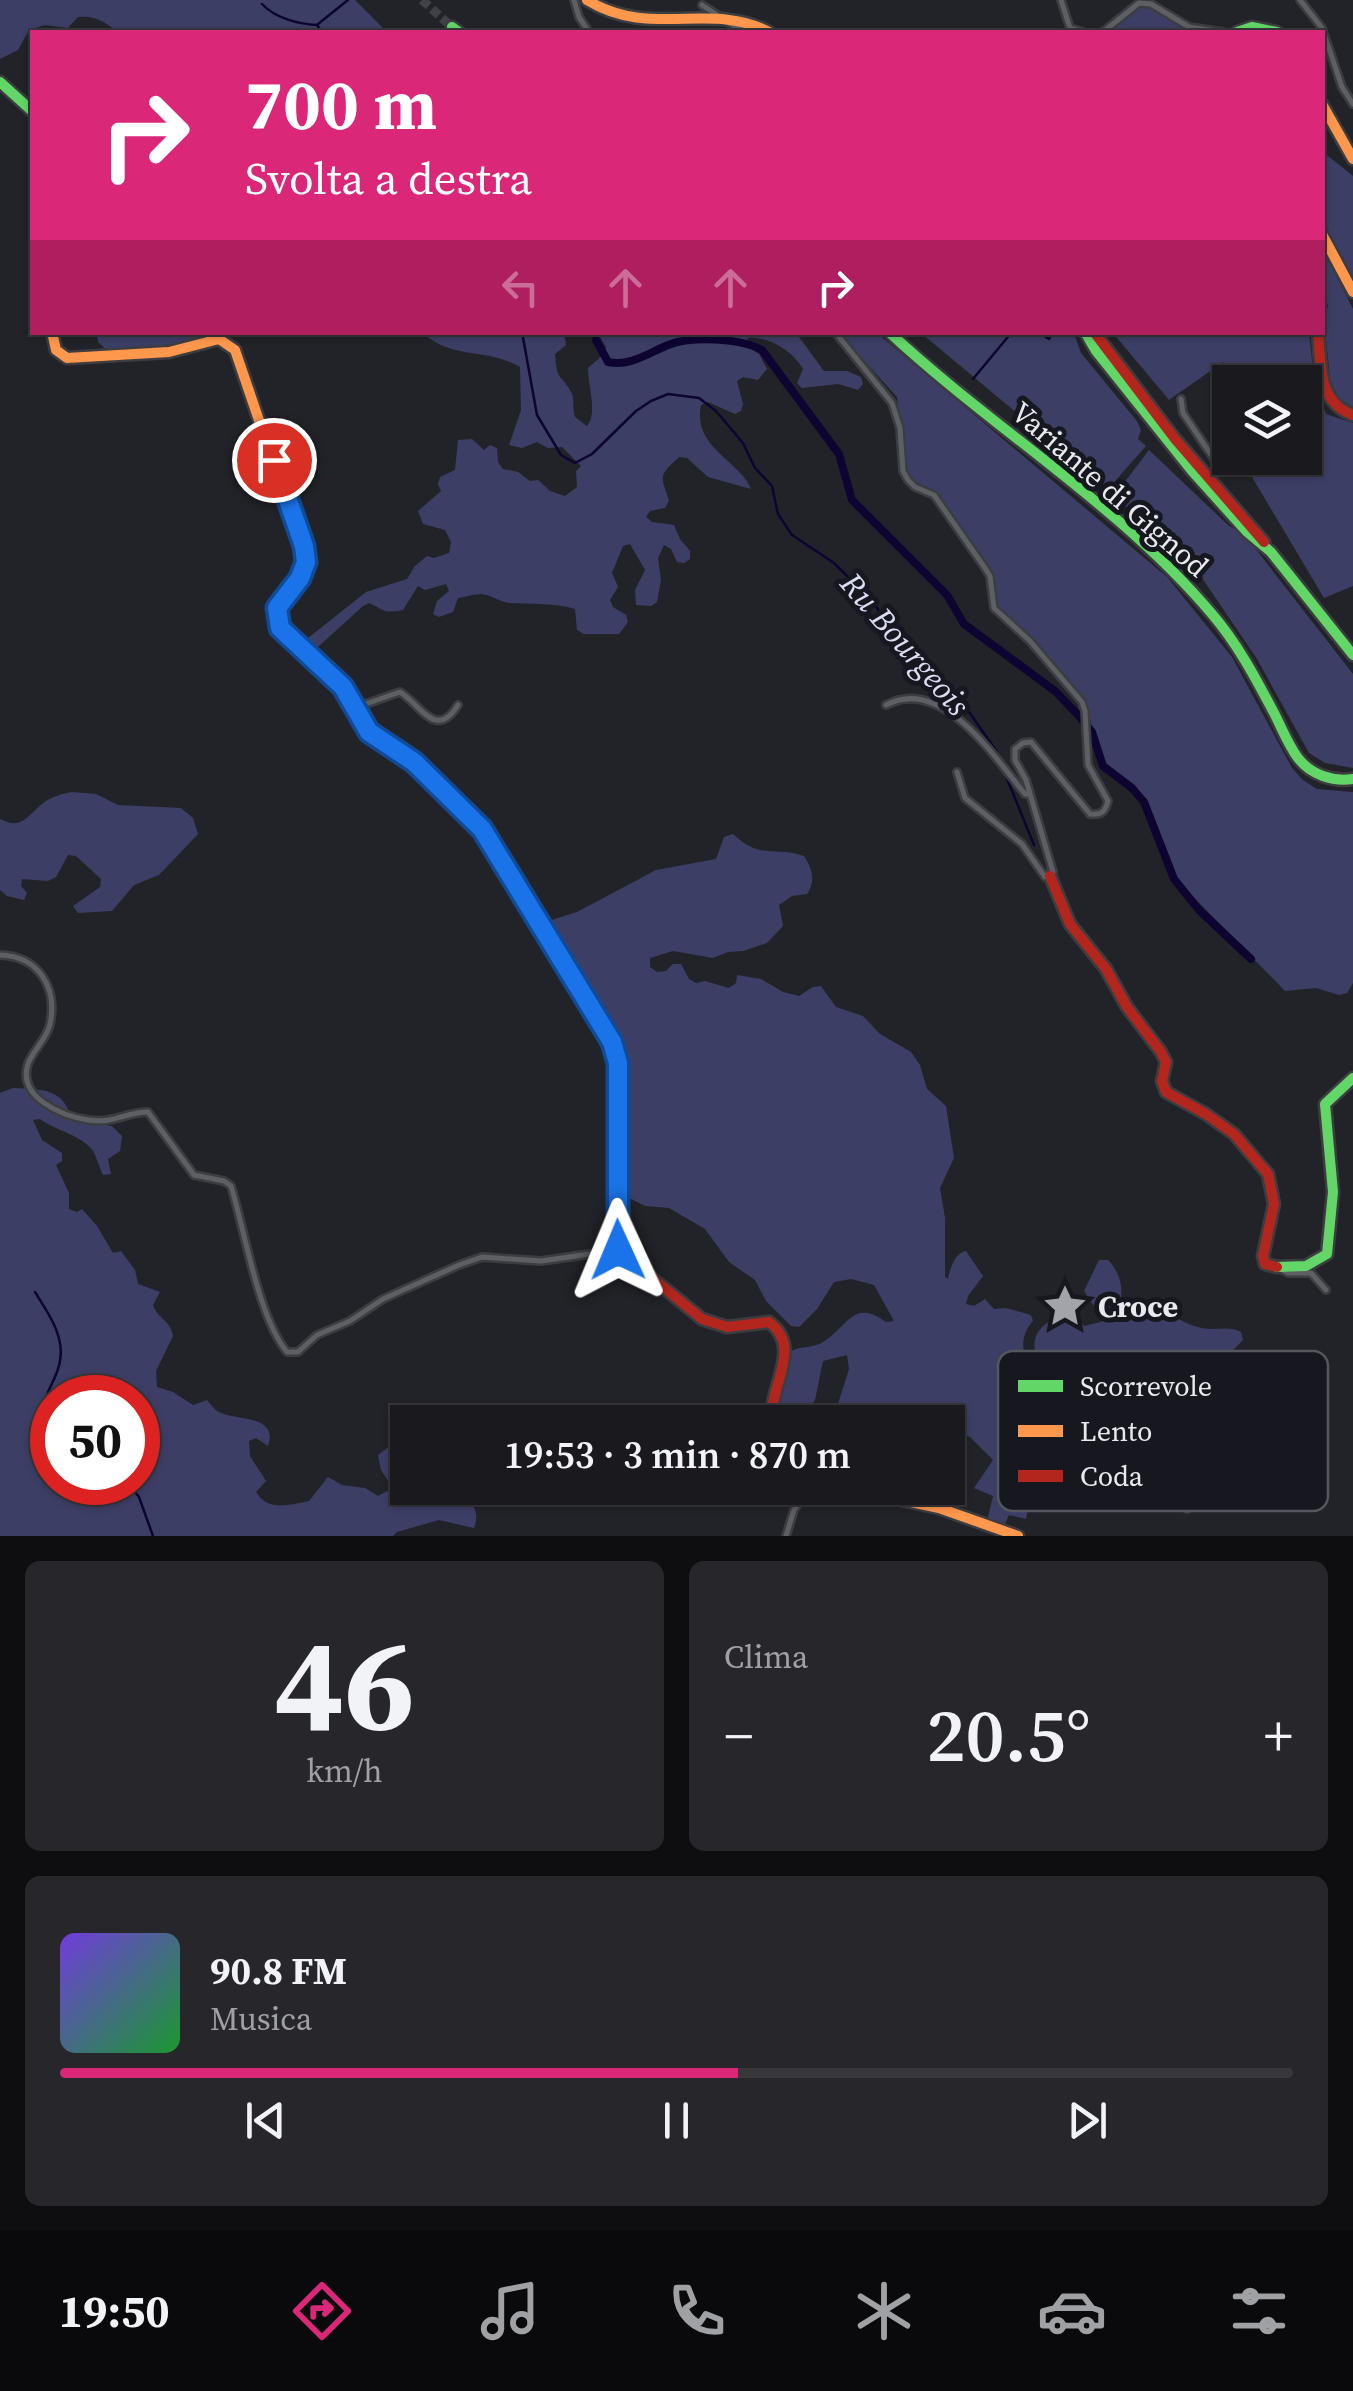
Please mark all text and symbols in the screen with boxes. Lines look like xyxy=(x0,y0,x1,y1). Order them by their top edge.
text: 700 m xyxy=(245,56,437,152)
icon: right xyxy=(80,70,210,200)
text: Svolta a destra xyxy=(245,147,532,209)
icon: left xyxy=(493,260,548,315)
icon: ahead xyxy=(598,260,653,315)
icon: ahead xyxy=(703,260,758,315)
icon: right xyxy=(808,260,863,315)
map controls xyxy=(1212,365,1322,475)
button: layers xyxy=(1212,365,1322,475)
street label: Variante di Gignod xyxy=(1002,392,1218,586)
pin xyxy=(232,418,317,503)
icon: arrive xyxy=(247,433,302,488)
water label: Ru Bourgeois xyxy=(830,562,980,725)
position arrow xyxy=(566,1198,670,1302)
place icon: Croce xyxy=(1041,1282,1089,1330)
place label: Croce xyxy=(1098,1286,1178,1327)
legend xyxy=(998,1351,1328,1511)
text: Scorrevole xyxy=(1080,1367,1212,1405)
speed limit sign: 50 xyxy=(30,1375,160,1505)
text: Lento xyxy=(1080,1412,1152,1450)
text: 19:53 · 3 min · 870 m xyxy=(504,1429,851,1481)
text: Coda xyxy=(1080,1457,1144,1495)
text: 46 xyxy=(274,1594,415,1773)
text: Clima xyxy=(724,1635,808,1679)
text: 20.5° xyxy=(926,1683,1091,1786)
text: − xyxy=(724,1698,753,1773)
text: + xyxy=(1264,1698,1293,1773)
text: km/h xyxy=(306,1749,383,1793)
text: 90.8 FM xyxy=(210,1945,347,1997)
text: Musica xyxy=(210,1997,312,2041)
icon: previous xyxy=(238,2093,293,2148)
icon: pause xyxy=(649,2093,704,2148)
icon: next xyxy=(1060,2093,1115,2148)
icon: directions xyxy=(287,2276,357,2346)
icon: music xyxy=(475,2276,545,2346)
icon: phone xyxy=(662,2276,732,2346)
icon: climate xyxy=(849,2276,919,2346)
icon: car xyxy=(1037,2276,1107,2346)
icon: filters xyxy=(1224,2276,1294,2346)
text: 19:50 xyxy=(59,2280,170,2342)

